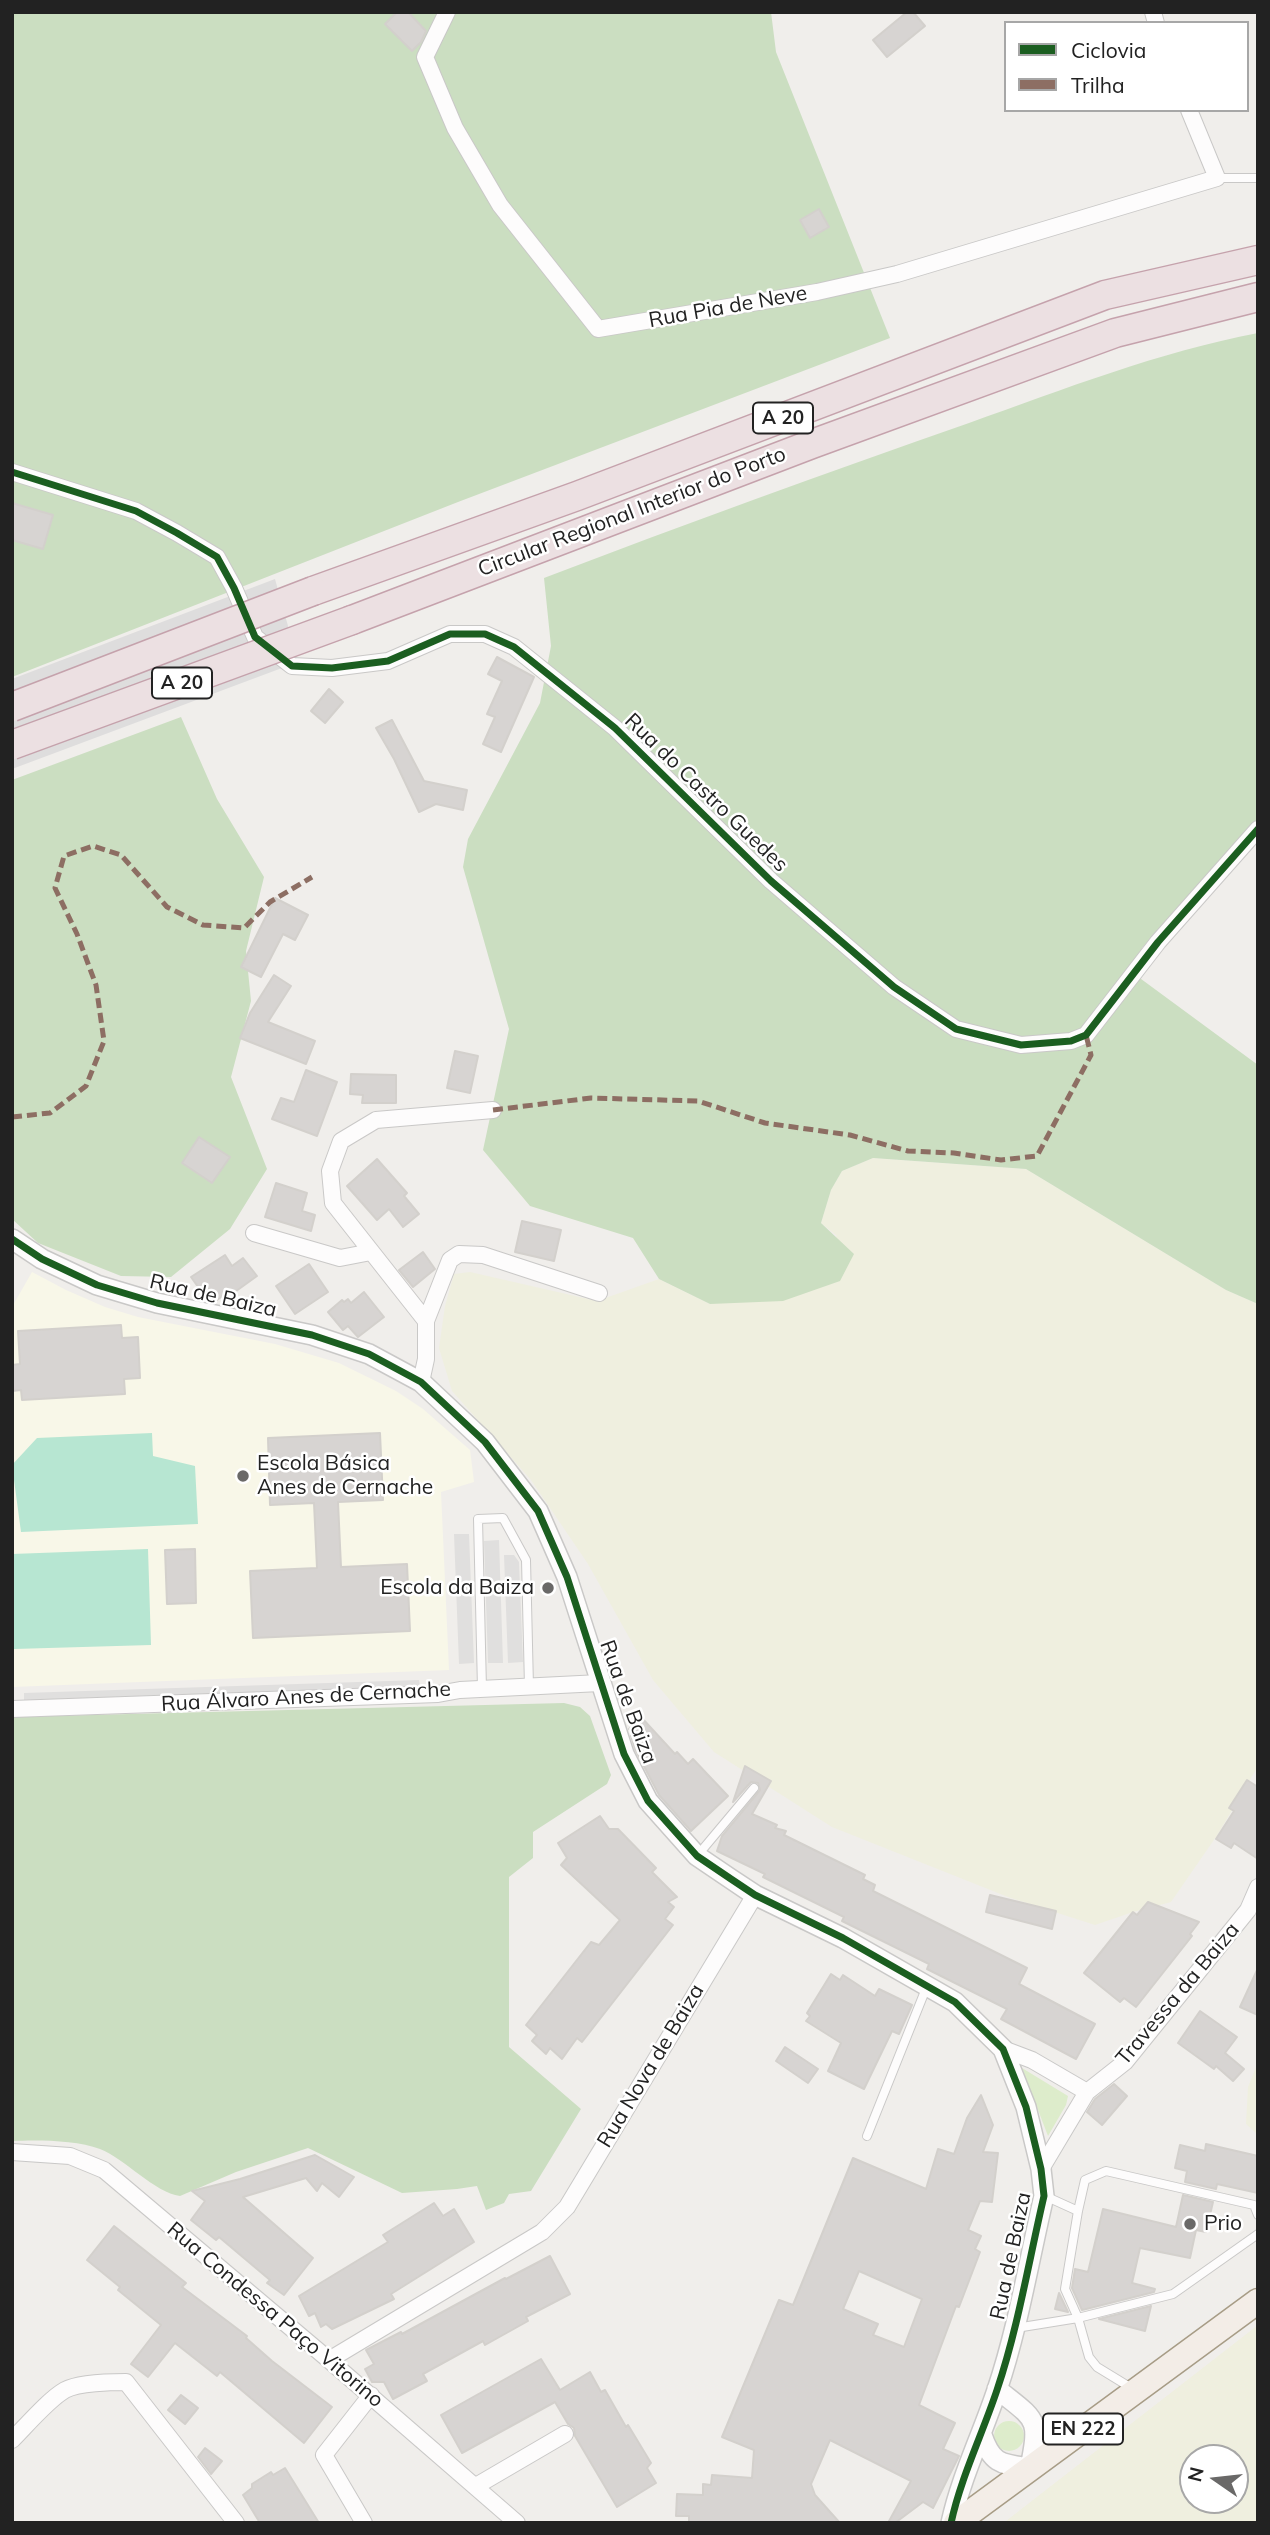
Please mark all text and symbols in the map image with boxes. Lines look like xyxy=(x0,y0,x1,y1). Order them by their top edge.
legend xyxy=(1004,21,1249,112)
text: Ciclovia xyxy=(1071,37,1146,63)
text: Trilha xyxy=(1071,72,1125,98)
street label: Rua Pia de Neve xyxy=(647,281,809,333)
road number: A 20 xyxy=(753,402,813,434)
street label: Circular Regional Interior do Porto xyxy=(475,442,789,582)
road number: A 20 xyxy=(152,668,212,698)
street label: Rua do Castro Guedes xyxy=(619,708,793,878)
street label: Rua de Baiza xyxy=(147,1269,279,1323)
place label: Escola Básica Anes de Cernache xyxy=(257,1451,433,1501)
marker: Escola Básica Anes de Cernache xyxy=(235,1468,251,1484)
place label: Escola da Baiza xyxy=(380,1575,534,1601)
marker: Escola da Baiza xyxy=(540,1580,556,1596)
street label: Rua de Baiza xyxy=(594,1637,662,1767)
street label: Rua Álvaro Anes de Cernache xyxy=(161,1677,451,1717)
street label: Travessa da Baiza xyxy=(1111,1918,1245,2070)
street label: Rua Nova de Baiza xyxy=(592,1980,710,2152)
street label: Rua de Baiza xyxy=(985,2190,1037,2322)
place label: Prio xyxy=(1204,2211,1242,2237)
marker: Prio xyxy=(1182,2216,1198,2232)
street label: Rua Condessa Paço Vitorino xyxy=(162,2217,388,2413)
road number: EN 222 xyxy=(1043,2414,1123,2444)
north arrow xyxy=(1179,2444,1249,2514)
text: N xyxy=(1182,2465,1209,2484)

